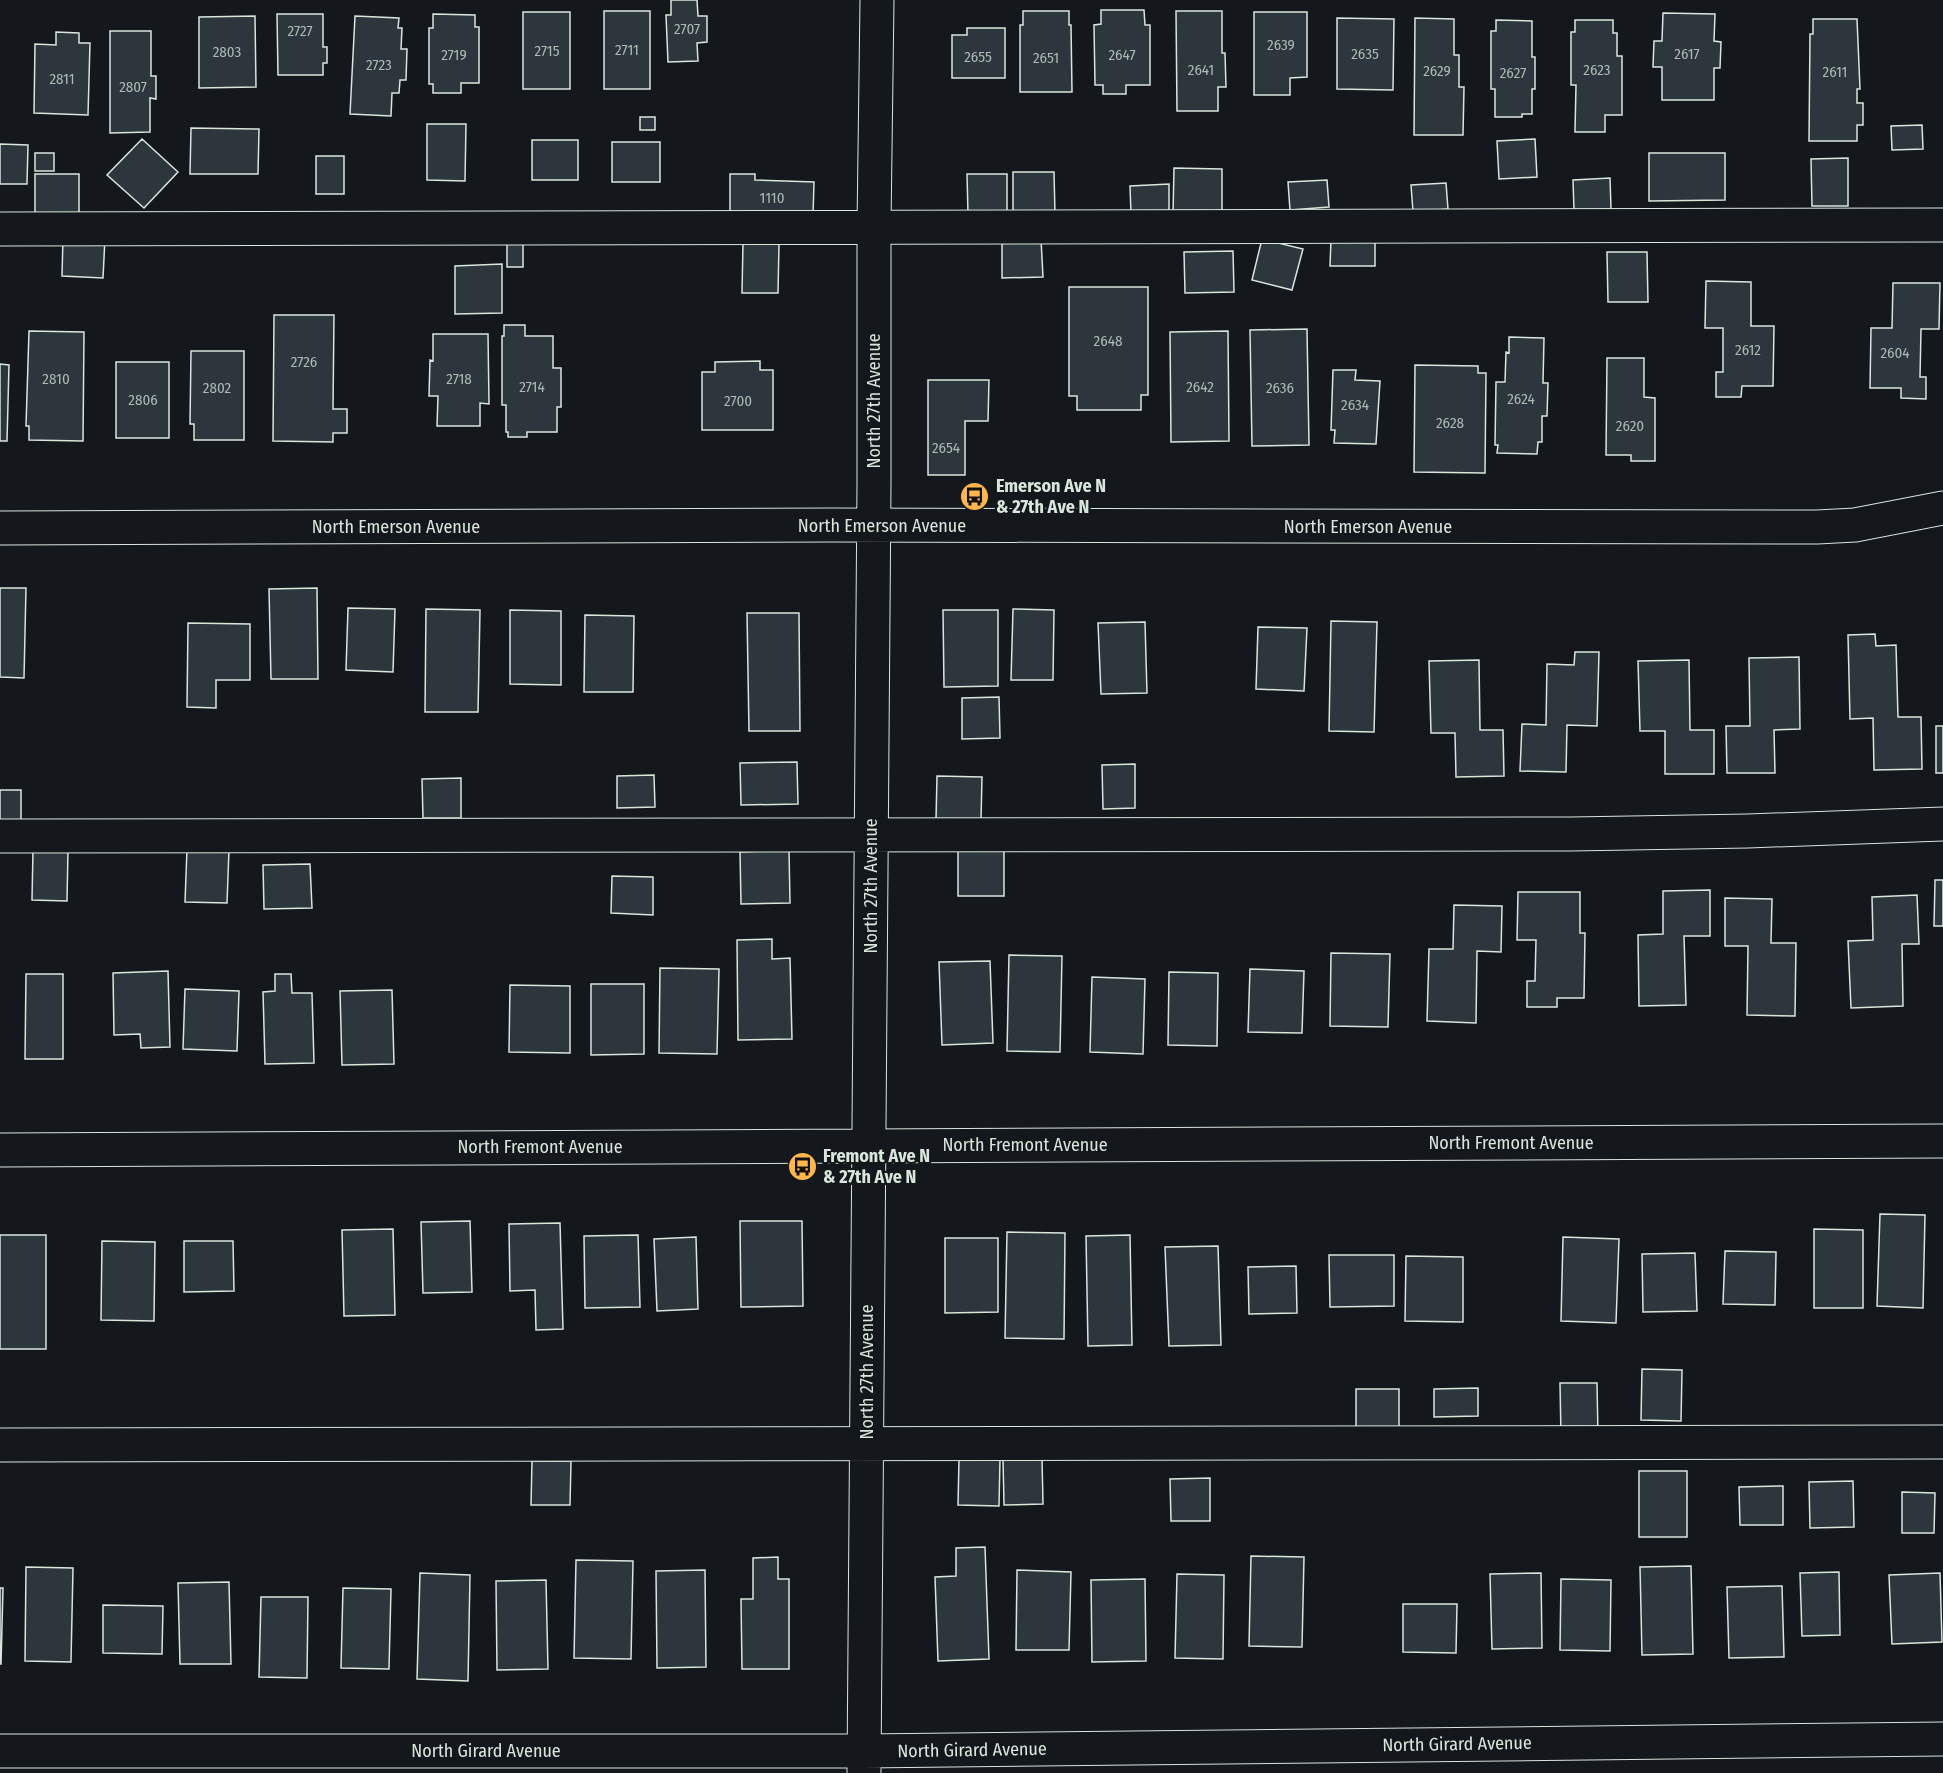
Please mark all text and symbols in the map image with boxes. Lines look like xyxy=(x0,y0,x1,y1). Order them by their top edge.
house number: 2707 xyxy=(674,20,700,38)
house number: 2727 xyxy=(287,22,313,40)
house number: 2639 xyxy=(1267,36,1295,54)
house number: 2711 xyxy=(615,41,639,59)
house number: 2715 xyxy=(534,42,560,60)
house number: 2803 xyxy=(213,43,242,61)
house number: 2635 xyxy=(1351,45,1379,63)
house number: 2617 xyxy=(1674,45,1700,63)
house number: 2719 xyxy=(441,46,467,64)
house number: 2647 xyxy=(1108,46,1136,64)
house number: 2655 xyxy=(964,48,992,66)
house number: 2651 xyxy=(1033,49,1059,67)
house number: 2723 xyxy=(366,56,392,74)
house number: 2641 xyxy=(1188,61,1214,79)
house number: 2623 xyxy=(1583,61,1611,79)
house number: 2629 xyxy=(1423,62,1451,80)
house number: 2611 xyxy=(1823,63,1847,81)
house number: 2627 xyxy=(1500,64,1526,82)
house number: 2811 xyxy=(49,70,75,88)
house number: 2807 xyxy=(119,78,147,96)
house number: 1110 xyxy=(760,189,784,207)
house number: 2648 xyxy=(1094,332,1122,350)
street label: North 27th Avenue xyxy=(863,333,885,469)
house number: 2612 xyxy=(1735,341,1761,359)
house number: 2604 xyxy=(1880,344,1910,362)
house number: 2726 xyxy=(291,353,317,371)
house number: 2810 xyxy=(42,370,70,388)
house number: 2718 xyxy=(446,370,472,388)
house number: 2714 xyxy=(519,378,545,396)
house number: 2642 xyxy=(1186,378,1214,396)
house number: 2802 xyxy=(203,379,232,397)
house number: 2636 xyxy=(1266,379,1294,397)
house number: 2624 xyxy=(1507,390,1535,408)
house number: 2806 xyxy=(128,391,158,409)
house number: 2700 xyxy=(724,392,752,410)
house number: 2634 xyxy=(1341,396,1369,414)
house number: 2628 xyxy=(1436,414,1464,432)
house number: 2620 xyxy=(1616,417,1644,435)
house number: 2654 xyxy=(932,439,960,457)
place label: Emerson Ave N & 27th Ave N xyxy=(996,475,1106,518)
bus stop icon: Emerson Ave N & 27th Ave N xyxy=(959,480,991,512)
street label: North Emerson Avenue xyxy=(798,515,966,537)
street label: North Emerson Avenue xyxy=(312,516,480,538)
street label: North Emerson Avenue xyxy=(1284,516,1452,538)
street label: North 27th Avenue xyxy=(860,818,882,954)
street label: North Fremont Avenue xyxy=(1428,1132,1594,1154)
street label: North Fremont Avenue xyxy=(942,1134,1108,1156)
street label: North Fremont Avenue xyxy=(457,1136,623,1158)
place label: Fremont Ave N & 27th Ave N xyxy=(823,1145,930,1188)
bus stop icon: Fremont Ave N & 27th Ave N xyxy=(786,1150,818,1182)
street label: North 27th Avenue xyxy=(856,1304,878,1440)
street label: North Girard Avenue xyxy=(1382,1732,1532,1756)
street label: North Girard Avenue xyxy=(897,1738,1047,1762)
street label: North Girard Avenue xyxy=(411,1740,561,1762)

